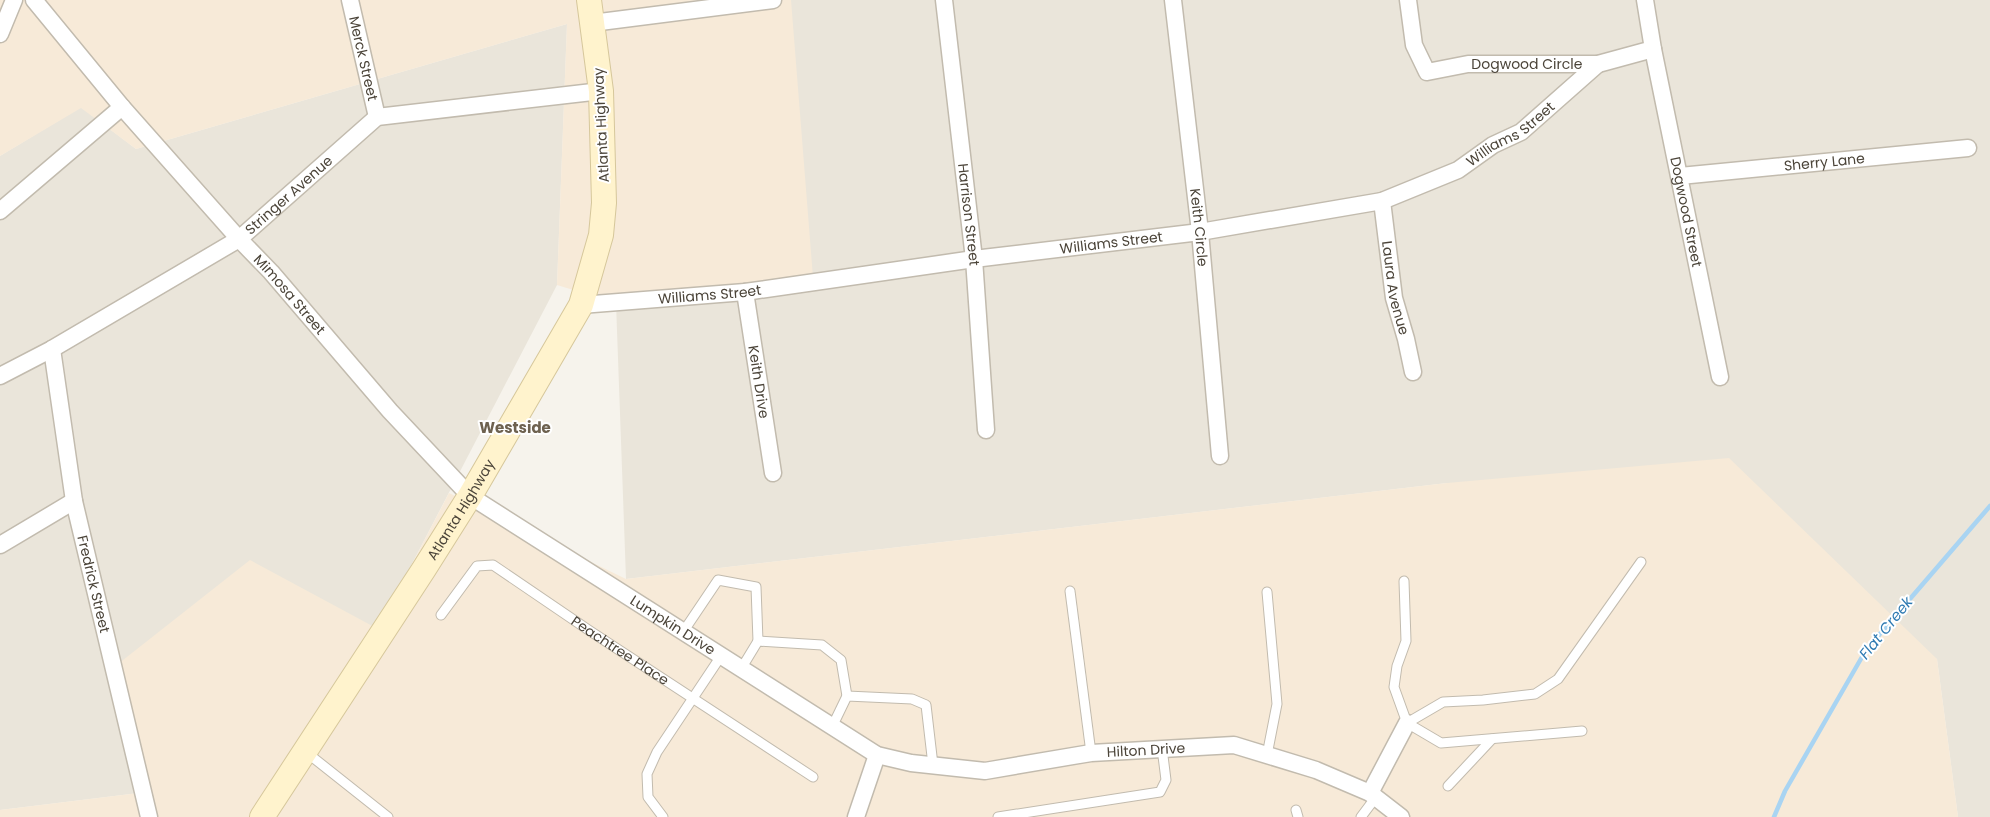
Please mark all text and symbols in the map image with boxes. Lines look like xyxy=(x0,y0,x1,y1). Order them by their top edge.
street label: Merck Street xyxy=(344,14,383,103)
street label: Dogwood Circle xyxy=(1471,54,1583,74)
street label: Atlanta Highway xyxy=(588,67,614,183)
street label: Williams Street xyxy=(1462,97,1559,171)
street label: Sherry Lane xyxy=(1783,148,1866,176)
street label: Stringer Avenue xyxy=(241,151,337,239)
street label: Dogwood Street xyxy=(1665,155,1707,269)
street label: Harrison Street xyxy=(953,162,984,267)
street label: Keith Circle xyxy=(1185,187,1213,268)
street label: Williams Street xyxy=(1059,227,1164,259)
street label: Laura Avenue xyxy=(1377,240,1414,338)
street label: Mimosa Street xyxy=(249,250,330,339)
street label: Williams Street xyxy=(657,280,762,309)
street label: Keith Drive xyxy=(743,344,774,420)
district label: Westside xyxy=(479,417,551,438)
street label: Atlanta Highway xyxy=(422,455,499,564)
street label: Fredrick Street xyxy=(72,533,115,635)
street label: Lumpkin Drive xyxy=(626,590,720,660)
water label: Flat Creek xyxy=(1854,591,1918,663)
street label: Peachtree Place xyxy=(567,611,673,690)
street label: Hilton Drive xyxy=(1106,738,1186,762)

